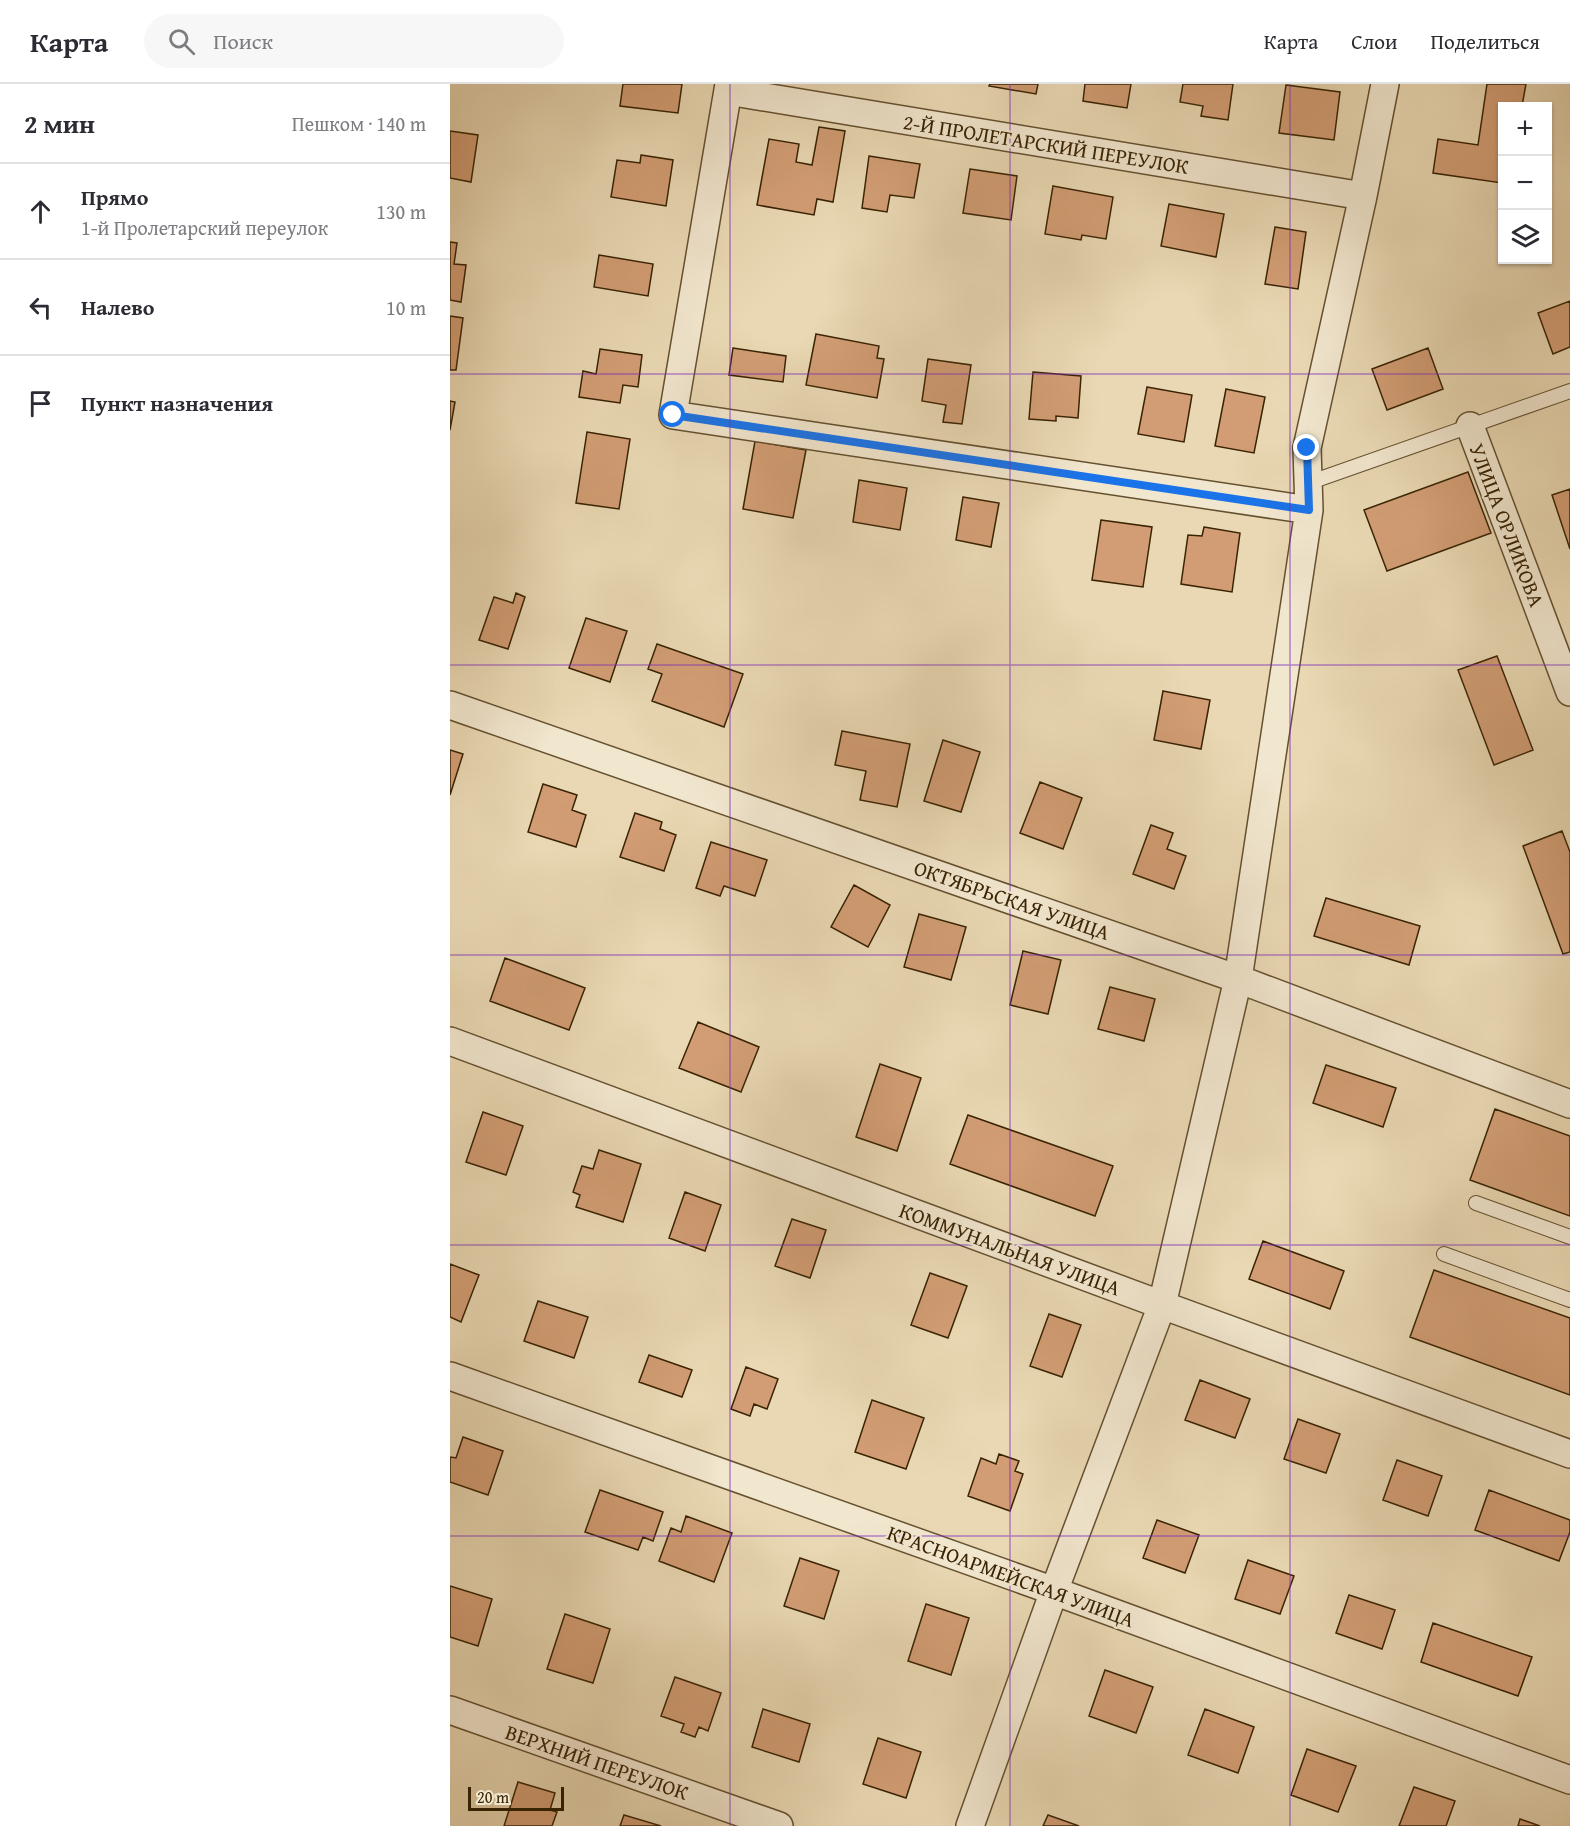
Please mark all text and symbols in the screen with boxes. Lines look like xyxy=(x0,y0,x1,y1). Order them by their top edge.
search box xyxy=(144,14,564,68)
text: Карта xyxy=(30,21,108,62)
icon: search xyxy=(165,25,198,58)
text: Поиск xyxy=(213,25,273,57)
text: Карта xyxy=(1264,26,1318,57)
text: Слои xyxy=(1351,26,1397,57)
text: Поделиться xyxy=(1430,26,1540,57)
map controls xyxy=(1498,102,1552,264)
button: + xyxy=(1498,102,1552,156)
text: 2 мин xyxy=(24,104,95,143)
street label: 2-Й ПРОЛЕТАРСКИЙ ПЕРЕУЛОК xyxy=(901,106,1191,182)
text: Пешком · 140 m xyxy=(292,109,426,138)
button: − xyxy=(1498,156,1552,210)
text: Прямо xyxy=(81,181,148,213)
icon: ahead xyxy=(24,195,57,228)
text: 130 m xyxy=(376,197,426,226)
button: layers xyxy=(1498,210,1552,264)
text: 1-й Пролетарский переулок xyxy=(81,213,328,242)
icon: left xyxy=(24,291,57,324)
text: Налево xyxy=(81,291,154,323)
text: 10 m xyxy=(386,293,426,322)
icon: arrive xyxy=(24,387,57,420)
text: Пункт назначения xyxy=(81,387,273,419)
route start xyxy=(659,401,685,427)
route end xyxy=(1293,434,1319,460)
street label: УЛИЦА ОРЛИКОВА xyxy=(1462,439,1553,612)
street label: ОКТЯБРЬСКАЯ УЛИЦА xyxy=(910,852,1114,948)
street label: КОММУНАЛЬНАЯ УЛИЦА xyxy=(895,1195,1125,1304)
street label: КРАСНОАРМЕЙСКАЯ УЛИЦА xyxy=(883,1517,1139,1635)
street label: ВЕРХНИЙ ПЕРЕУЛОК xyxy=(501,1716,693,1808)
scale bar xyxy=(468,1784,564,1812)
text: 20 m xyxy=(477,1785,509,1809)

